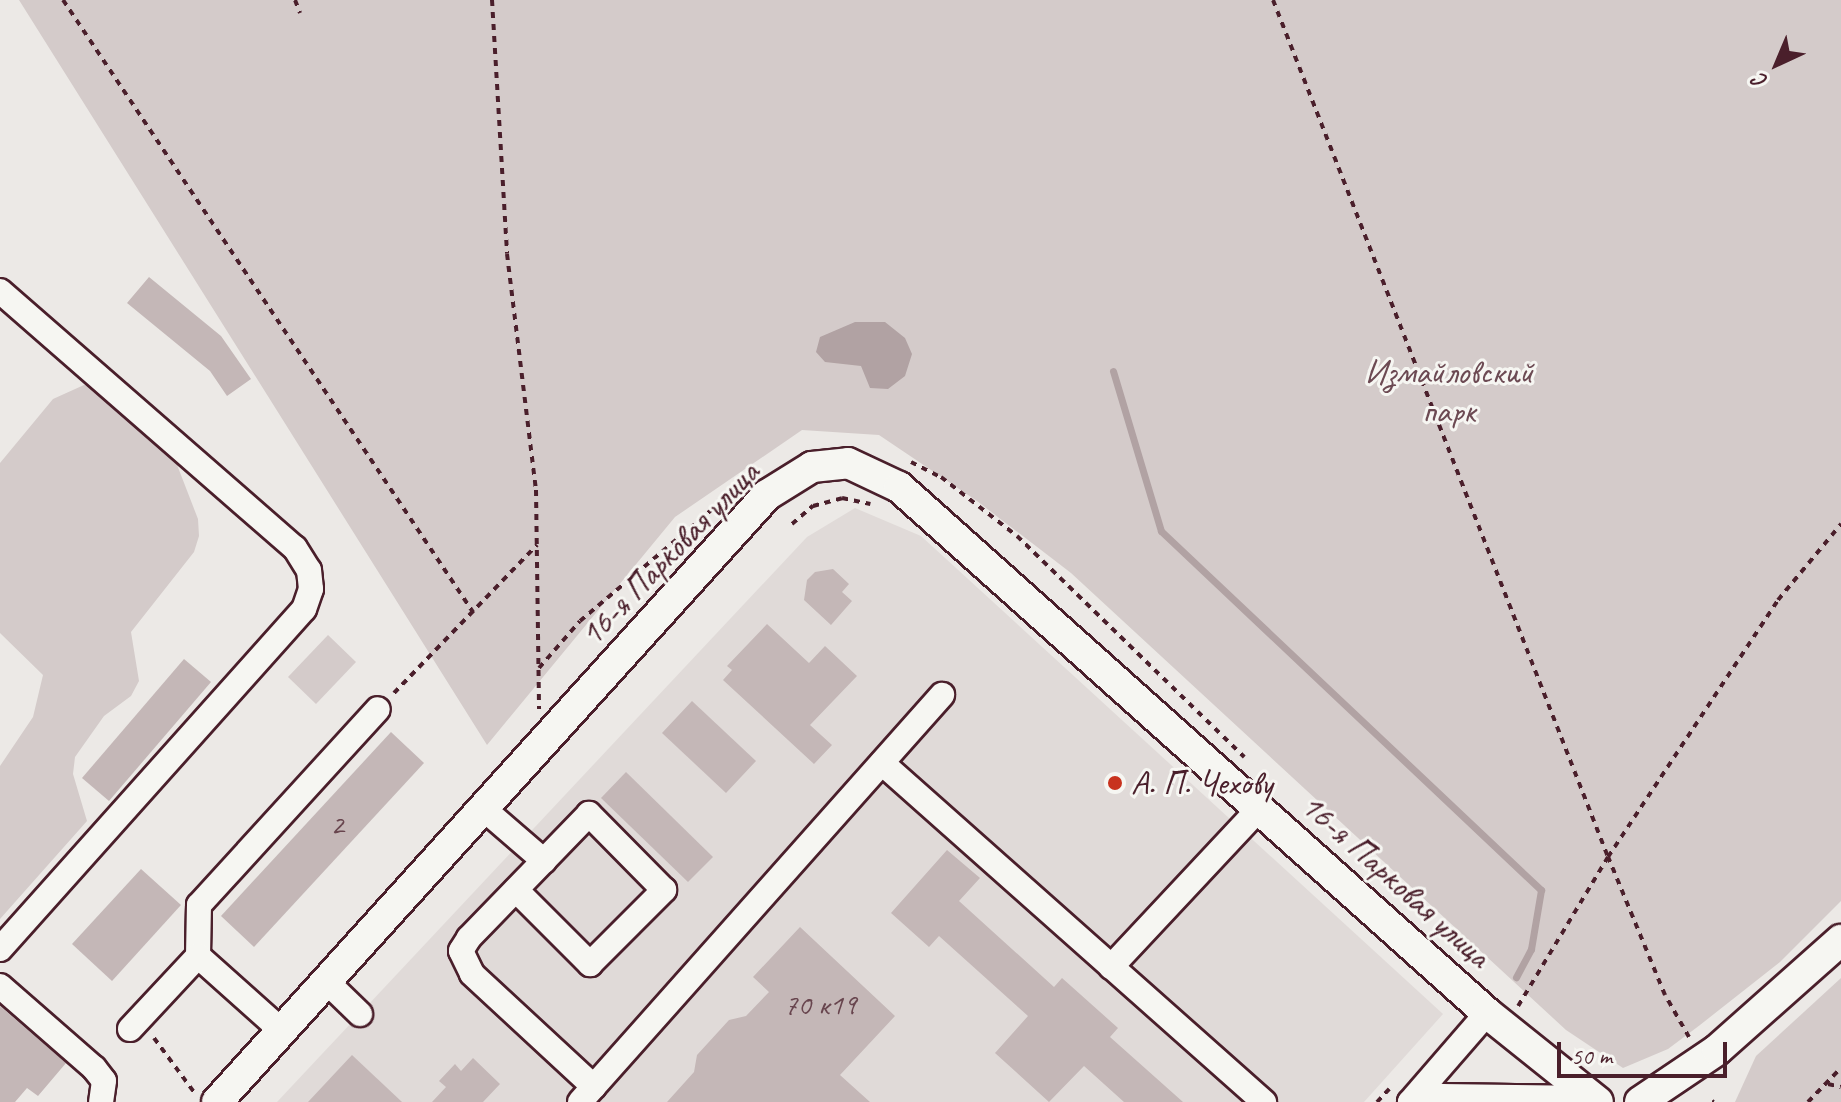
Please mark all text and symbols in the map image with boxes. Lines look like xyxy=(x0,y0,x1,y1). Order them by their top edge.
north arrow xyxy=(1737,24,1817,104)
text: С xyxy=(1747,67,1774,95)
park label: Измайловский парк xyxy=(1365,351,1533,430)
street label: 16-я Парковая улица xyxy=(569,451,769,655)
place label: А. П. Чехову xyxy=(1131,763,1272,803)
marker: А. П. Чехову xyxy=(1106,774,1124,792)
street label: 16-я Парковая улица xyxy=(1291,783,1501,977)
house number: 2 xyxy=(330,806,344,842)
house number: 70 к19 xyxy=(784,986,856,1022)
scale bar xyxy=(1561,1026,1731,1076)
text: 50 m xyxy=(1571,1041,1612,1071)

